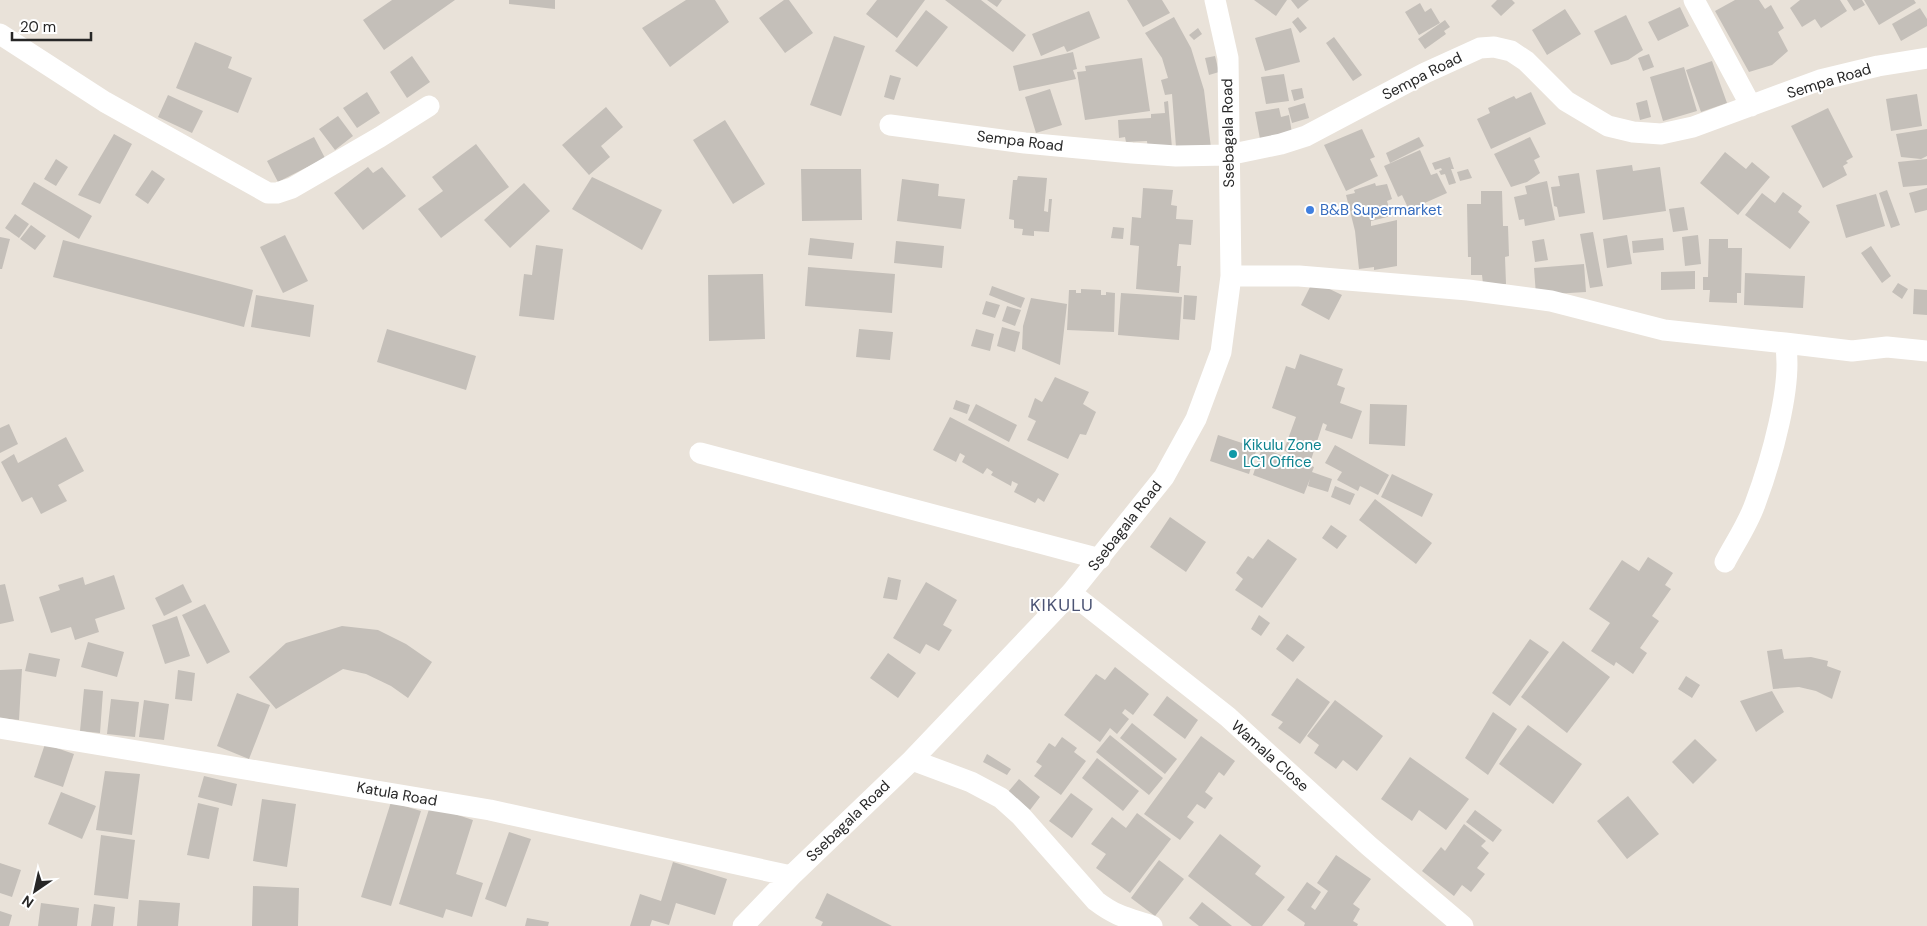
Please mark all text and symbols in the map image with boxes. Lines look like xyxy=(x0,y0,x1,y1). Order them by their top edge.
scale bar xyxy=(12,10,91,42)
text: 20 m xyxy=(20,17,56,37)
street label: Sempa Road xyxy=(1379,47,1465,105)
street label: Sempa Road xyxy=(1784,59,1874,103)
street label: Ssebagala Road xyxy=(1217,78,1239,188)
street label: Sempa Road xyxy=(976,126,1064,156)
place label: B&B Supermarket xyxy=(1320,200,1442,220)
marker: B&B Supermarket xyxy=(1304,204,1316,216)
place label: Kikulu Zone LC1 Office xyxy=(1243,435,1322,472)
marker: Kikulu Zone LC1 Office xyxy=(1227,448,1239,460)
street label: Ssebagala Road xyxy=(1083,477,1167,575)
district label: KIKULU xyxy=(1030,593,1094,617)
street label: Wamala Close xyxy=(1227,716,1313,796)
street label: Ssebagala Road xyxy=(802,776,894,866)
street label: Katula Road xyxy=(355,777,439,811)
north arrow xyxy=(10,866,60,916)
text: N xyxy=(18,891,37,912)

